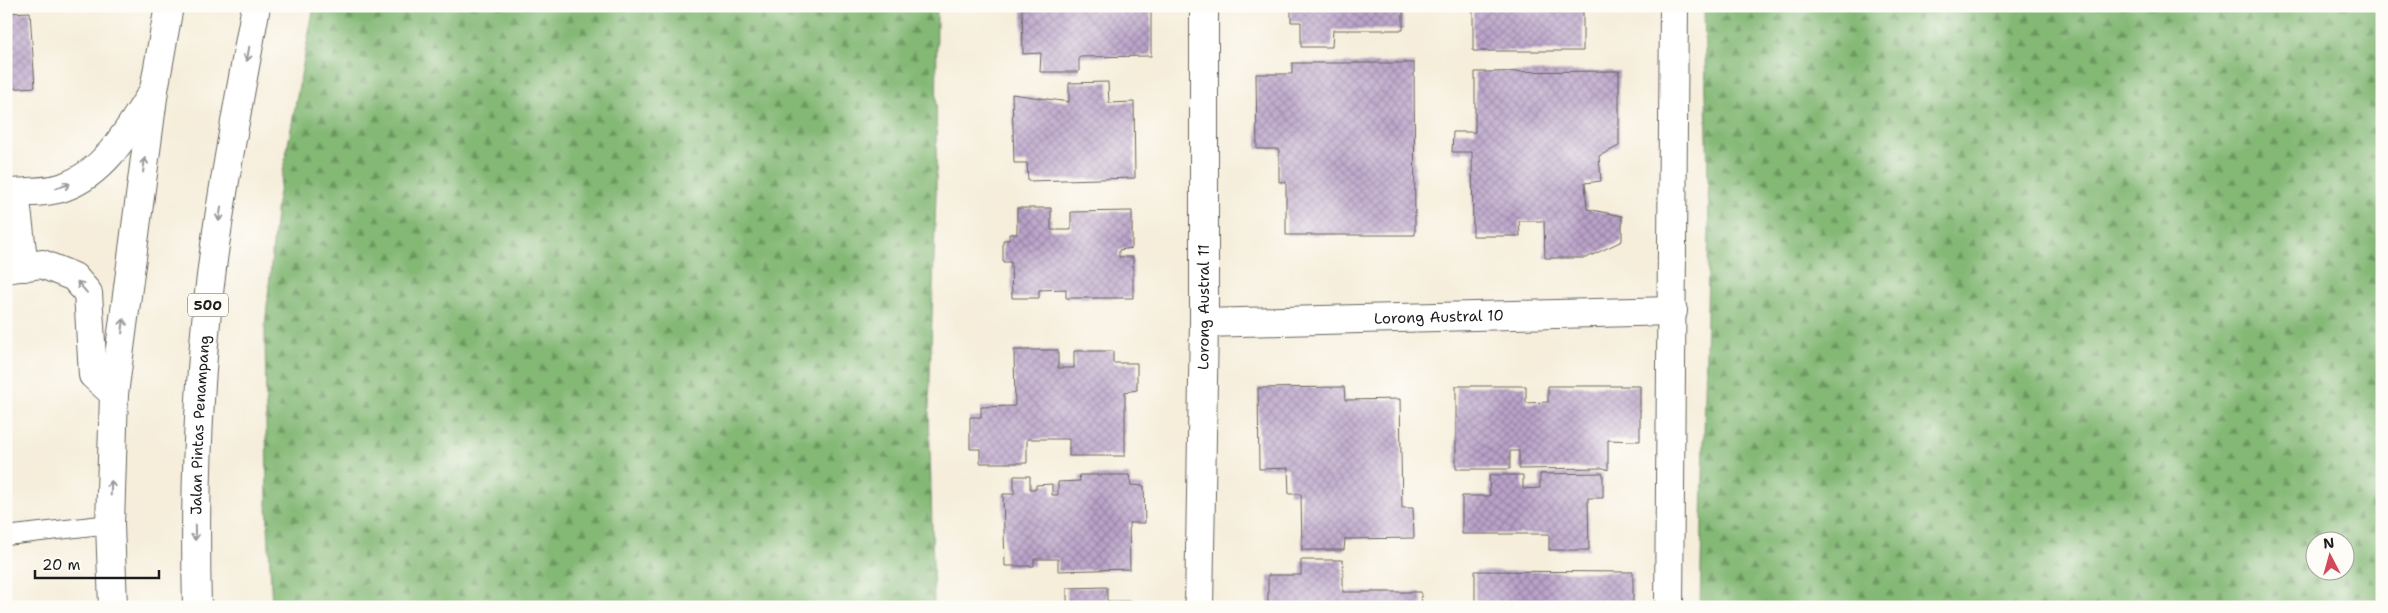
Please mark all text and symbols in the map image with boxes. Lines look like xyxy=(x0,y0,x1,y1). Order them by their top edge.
one-way arrow xyxy=(242,46,252,62)
one-way arrow xyxy=(139,157,149,173)
one-way arrow xyxy=(54,181,70,191)
one-way arrow xyxy=(215,206,225,222)
street label: Lorong Austral 11 xyxy=(1193,244,1214,370)
one-way arrow xyxy=(76,280,88,293)
road number: 500 xyxy=(188,294,228,316)
street label: Lorong Austral 10 xyxy=(1374,305,1504,329)
one-way arrow xyxy=(118,319,128,335)
street label: Jalan Pintas Penampang xyxy=(186,334,215,515)
one-way arrow xyxy=(106,480,115,496)
one-way arrow xyxy=(191,525,200,541)
north arrow xyxy=(2306,530,2356,580)
text: N xyxy=(2322,534,2335,553)
scale bar xyxy=(35,548,159,580)
text: 20 m xyxy=(42,555,81,575)

